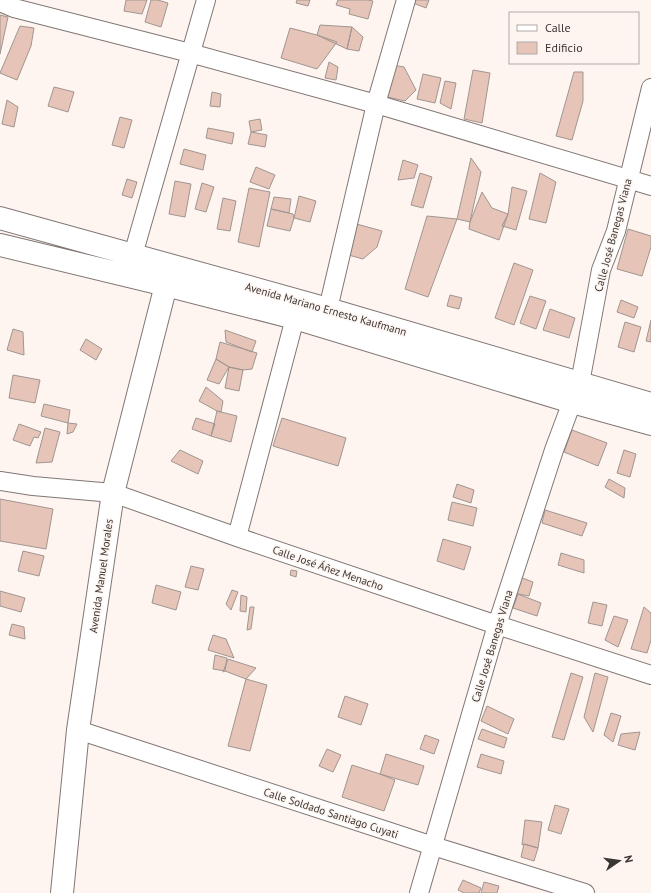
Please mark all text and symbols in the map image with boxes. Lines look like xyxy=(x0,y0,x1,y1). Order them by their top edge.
legend xyxy=(509,12,639,64)
text: Calle xyxy=(545,20,571,35)
text: Edificio xyxy=(545,40,583,55)
street label: Calle José Banegas Viana xyxy=(591,177,635,293)
street label: Avenida Mariano Ernesto Kaufmann xyxy=(244,279,408,339)
street label: Avenida Manuel Morales xyxy=(86,518,116,634)
street label: Calle José Áñez Menacho xyxy=(271,542,385,594)
street label: Calle José Banegas Viana xyxy=(468,588,516,704)
street label: Calle Soldado Santiago Cuyati xyxy=(262,785,400,841)
north arrow xyxy=(599,841,639,881)
text: N xyxy=(621,854,636,864)

